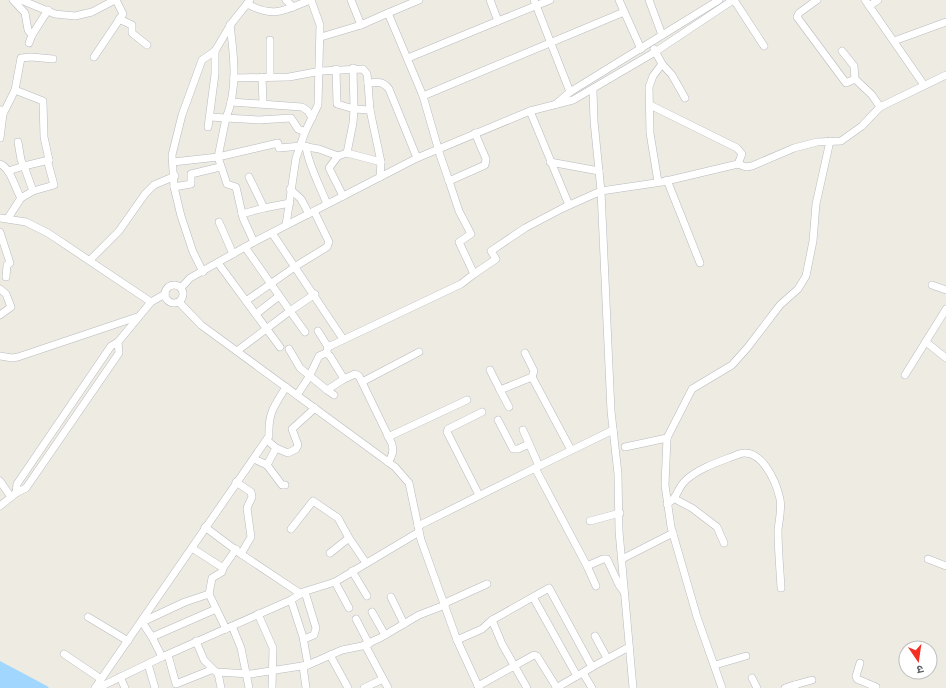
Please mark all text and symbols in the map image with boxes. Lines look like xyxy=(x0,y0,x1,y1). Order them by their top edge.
north arrow xyxy=(898,640,938,680)
text: उ xyxy=(915,662,925,677)

